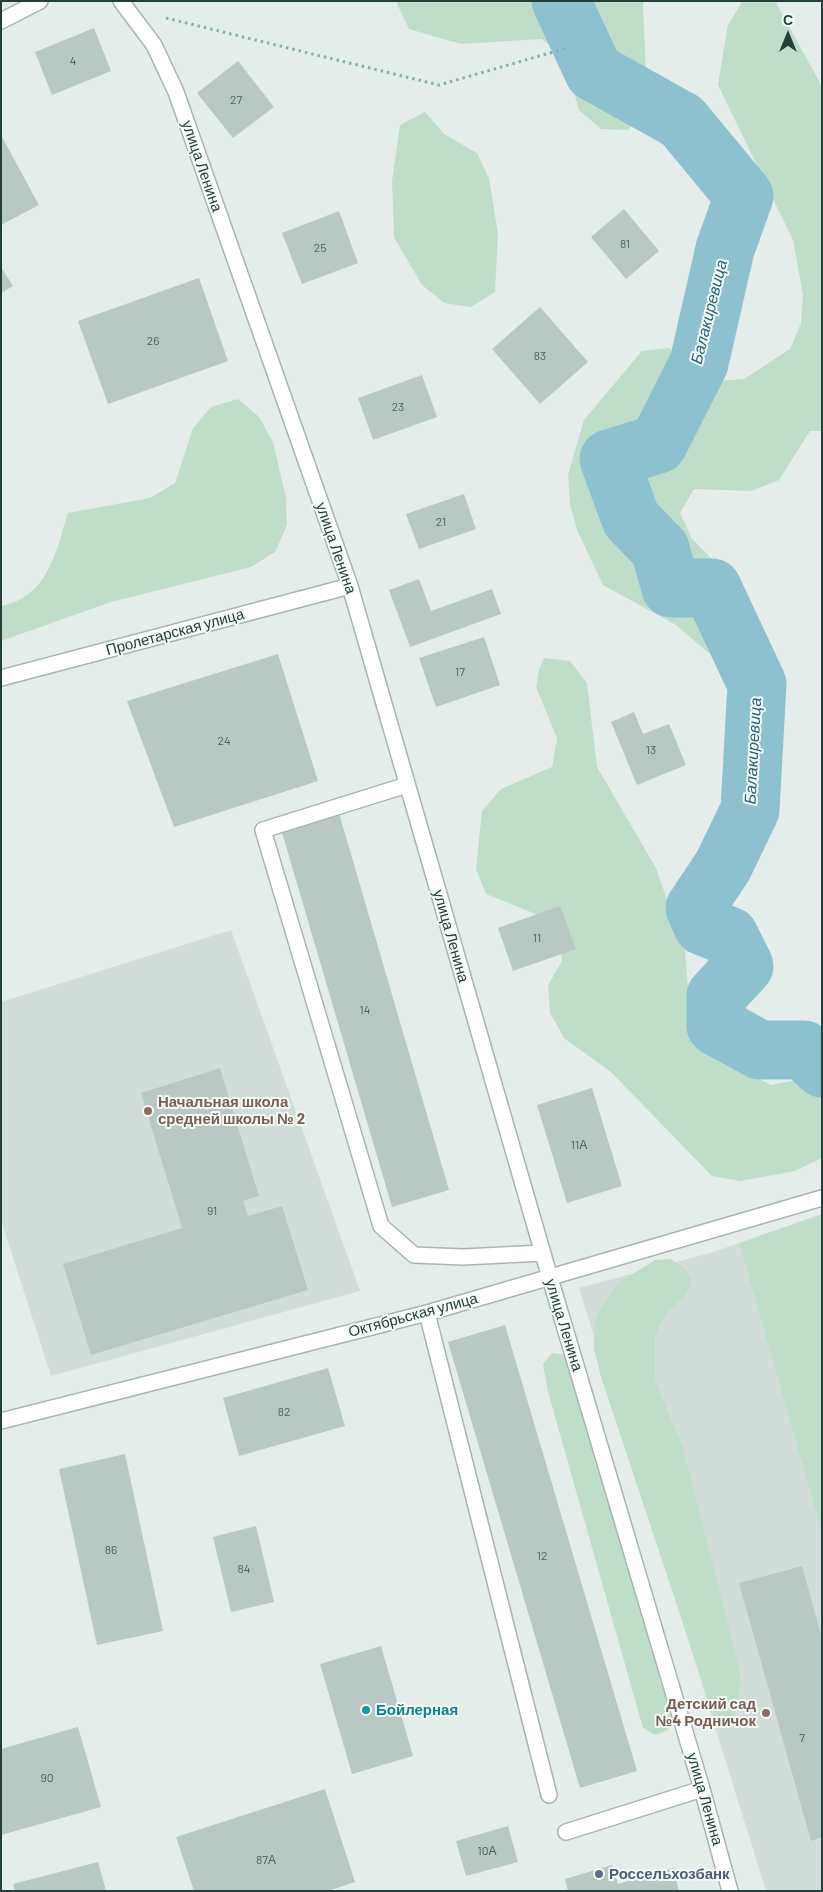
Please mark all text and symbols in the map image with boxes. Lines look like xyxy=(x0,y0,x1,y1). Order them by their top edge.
north arrow xyxy=(763,10,813,60)
text: С xyxy=(783,11,793,28)
house number: 4 xyxy=(70,54,76,68)
house number: 27 xyxy=(230,93,242,107)
street label: улица Ленина xyxy=(178,118,226,214)
house number: 81 xyxy=(620,237,630,251)
house number: 25 xyxy=(314,241,326,255)
water label: Балакиревица xyxy=(687,258,731,366)
house number: 26 xyxy=(147,334,159,348)
house number: 83 xyxy=(534,349,546,363)
house number: 23 xyxy=(392,400,404,414)
street label: улица Ленина xyxy=(312,500,360,596)
house number: 21 xyxy=(436,515,446,529)
street label: Пролетарская улица xyxy=(104,605,246,659)
house number: 17 xyxy=(455,665,465,679)
water label: Балакиревица xyxy=(741,697,765,805)
house number: 24 xyxy=(217,734,231,748)
house number: 13 xyxy=(646,743,656,757)
street label: улица Ленина xyxy=(429,888,473,984)
house number: 11 xyxy=(533,931,541,945)
house number: 14 xyxy=(360,1003,370,1017)
place label: Начальная школа средней школы № 2 xyxy=(158,1093,305,1128)
marker: Начальная школа средней школы № 2 xyxy=(142,1105,154,1117)
house number: 11А xyxy=(571,1138,587,1152)
house number: 91 xyxy=(207,1204,217,1218)
street label: улица Ленина xyxy=(541,1277,587,1373)
street label: Октябрьская улица xyxy=(346,1289,480,1341)
house number: 82 xyxy=(278,1405,290,1419)
house number: 86 xyxy=(105,1543,117,1557)
house number: 12 xyxy=(537,1549,547,1563)
house number: 84 xyxy=(238,1562,250,1576)
place label: Детский сад №4 Родничок xyxy=(655,1695,756,1730)
place label: Бойлерная xyxy=(376,1701,458,1719)
marker: Бойлерная xyxy=(360,1704,372,1716)
marker: Детский сад №4 Родничок xyxy=(760,1707,772,1719)
house number: 7 xyxy=(799,1731,805,1745)
street label: улица Ленина xyxy=(683,1751,727,1847)
house number: 90 xyxy=(40,1771,54,1785)
house number: 10А xyxy=(478,1844,496,1858)
house number: 87А xyxy=(256,1853,276,1867)
place label: Россельхозбанк xyxy=(609,1865,730,1883)
marker: Россельхозбанк xyxy=(593,1868,605,1880)

